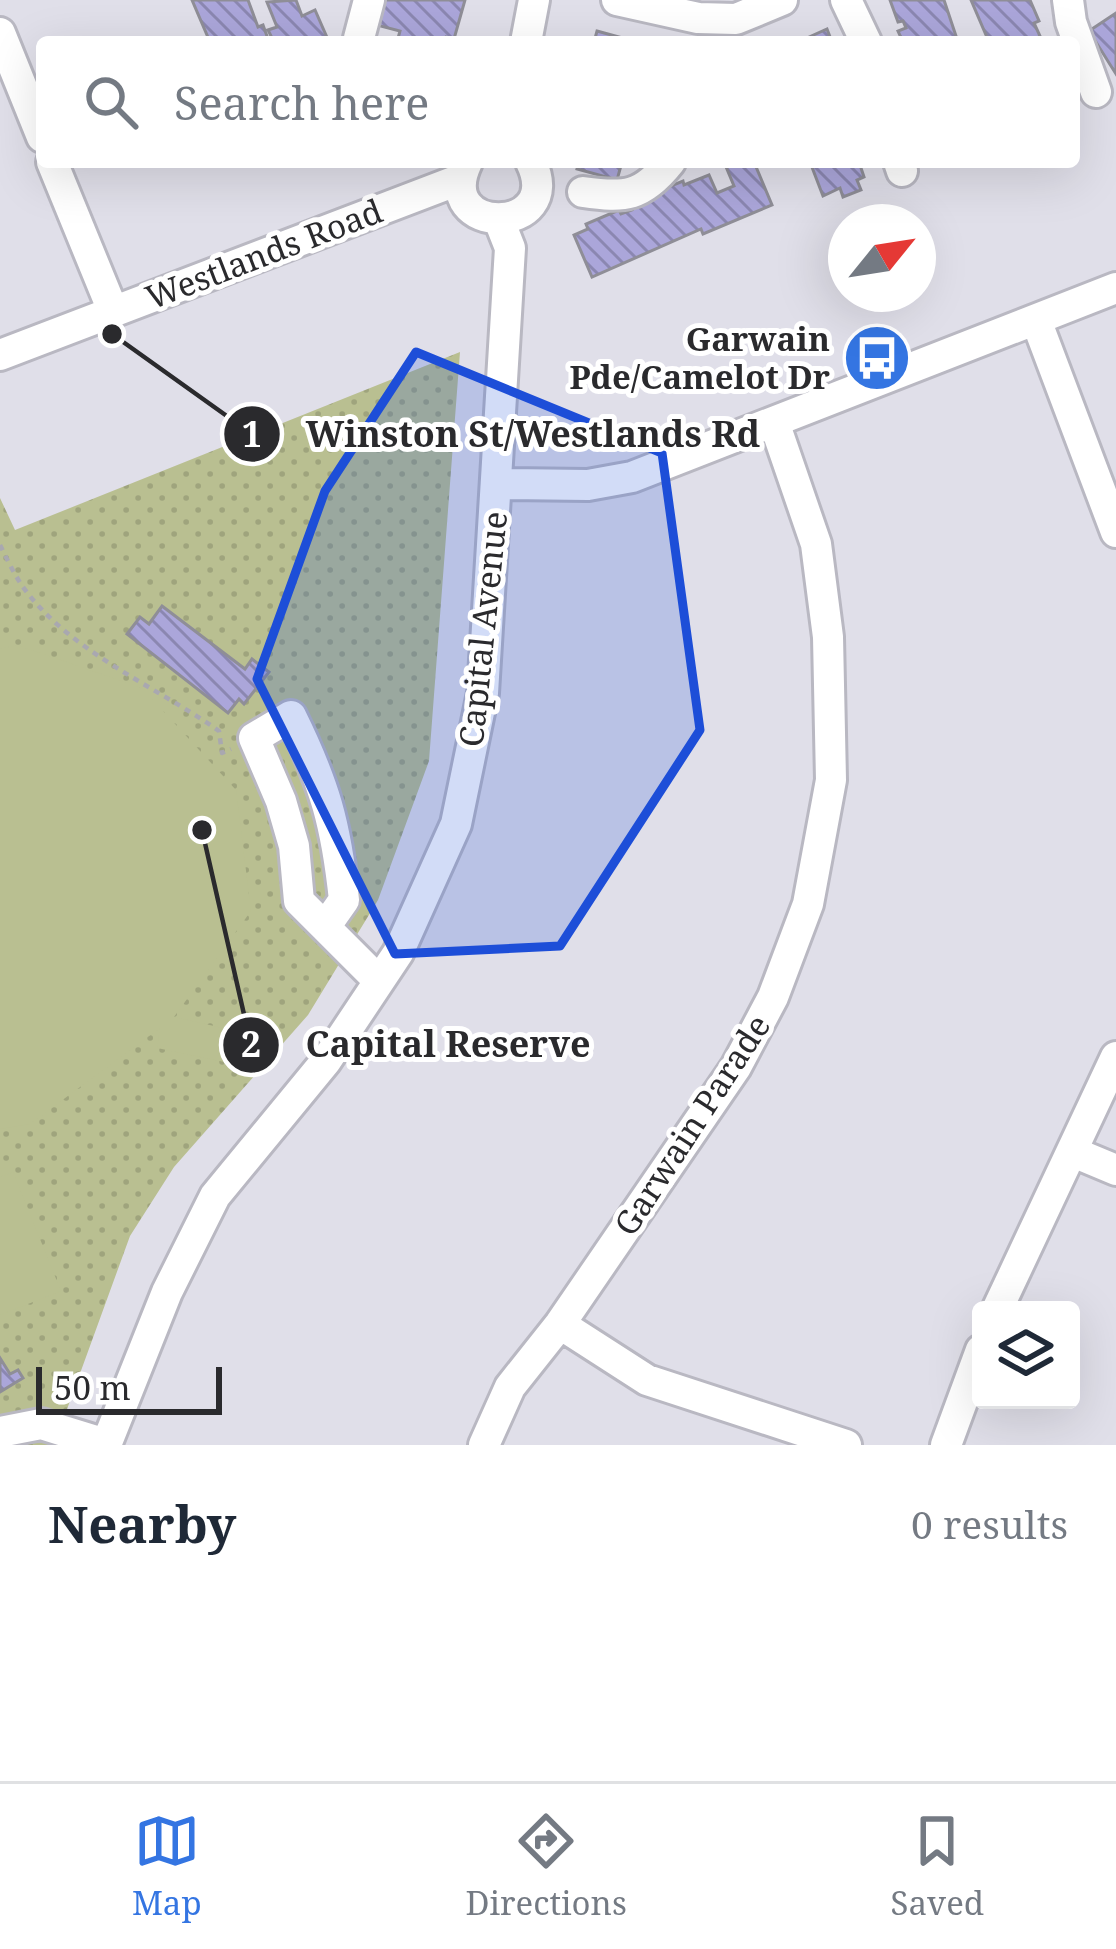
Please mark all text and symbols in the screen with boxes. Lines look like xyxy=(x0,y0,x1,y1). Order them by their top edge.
search box xyxy=(36,36,1080,168)
icon: search xyxy=(78,69,144,135)
text: Search here xyxy=(174,72,429,133)
street label: Westlands Road xyxy=(139,188,389,319)
north arrow xyxy=(828,204,936,312)
place label: Garwain Pde/Camelot Dr xyxy=(569,316,830,399)
bus stop icon: Garwain Pde/Camelot Dr xyxy=(842,323,912,393)
callout: Winston St/Westlands Rd xyxy=(222,398,784,470)
text: 1 xyxy=(242,409,262,458)
text: Winston St/Westlands Rd xyxy=(306,409,760,458)
street label: Capital Avenue xyxy=(448,509,517,749)
street label: Garwain Parade xyxy=(603,1006,780,1244)
callout: Capital Reserve xyxy=(221,1009,615,1081)
text: 2 xyxy=(241,1019,261,1068)
text: Capital Reserve xyxy=(305,1019,591,1068)
map controls xyxy=(972,1301,1080,1409)
button: layers xyxy=(972,1301,1080,1409)
scale bar xyxy=(36,1361,222,1414)
text: 50 m xyxy=(54,1365,131,1410)
text: Nearby xyxy=(48,1488,236,1558)
text: 0 results xyxy=(911,1497,1068,1550)
tab: Map xyxy=(132,1808,202,1925)
tab: Directions xyxy=(465,1808,627,1925)
tab: Saved xyxy=(891,1808,984,1925)

